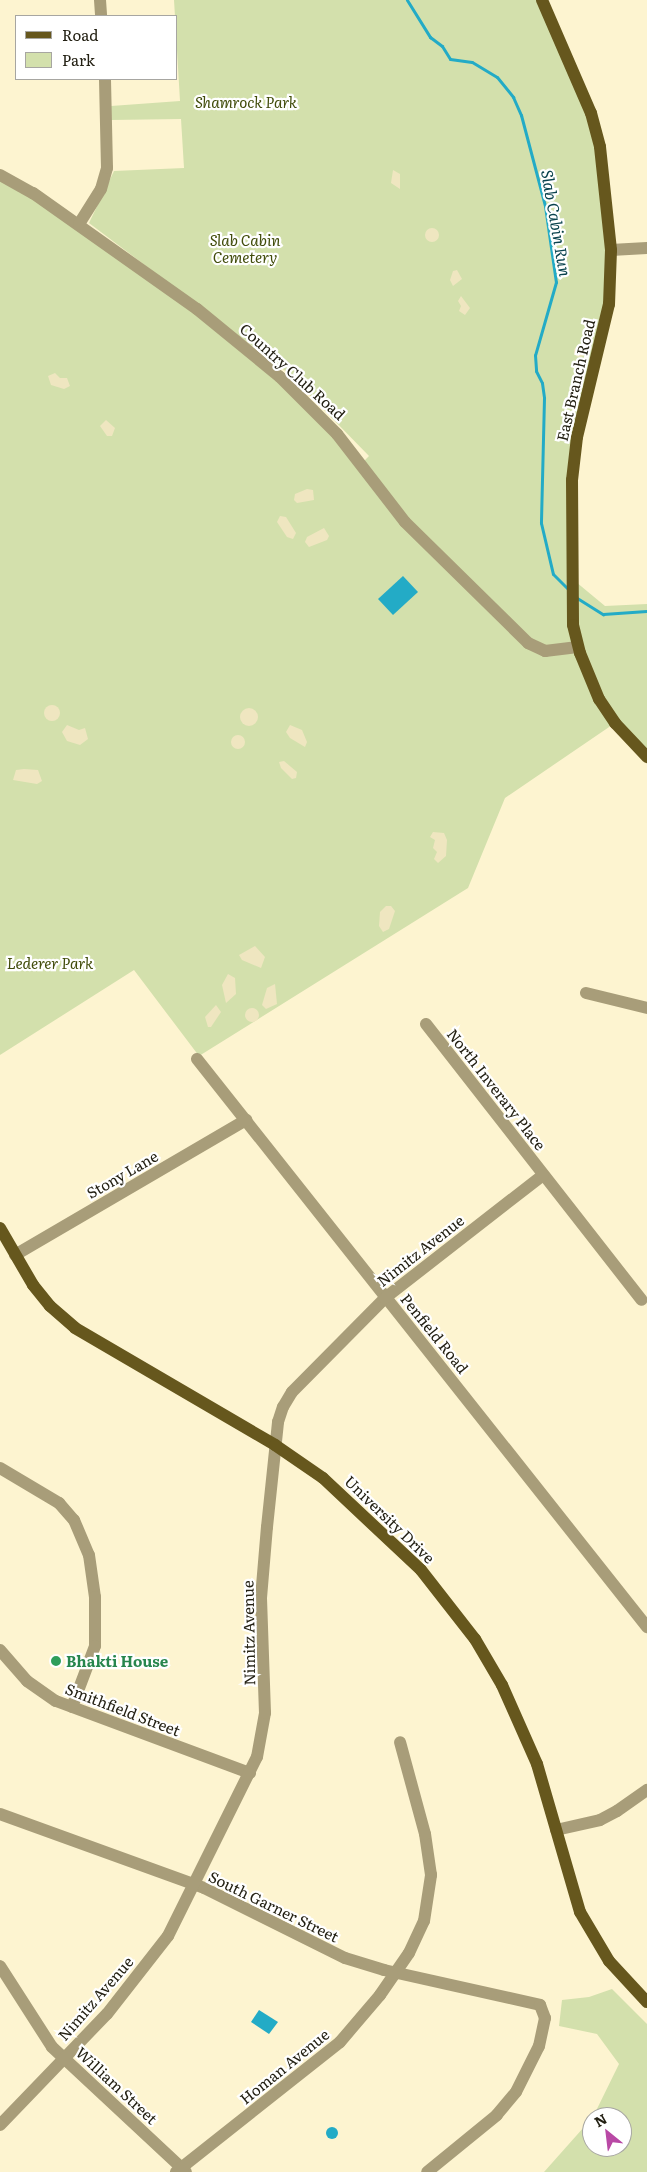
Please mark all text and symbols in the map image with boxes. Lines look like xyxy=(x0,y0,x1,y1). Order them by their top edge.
legend xyxy=(15,15,178,80)
text: Road xyxy=(62,23,98,46)
text: Park xyxy=(62,48,95,71)
park label: Shamrock Park xyxy=(195,93,297,111)
water label: Slab Cabin Run xyxy=(538,168,576,278)
park label: Slab Cabin Cemetery xyxy=(210,230,280,265)
street label: East Branch Road xyxy=(552,317,598,443)
street label: Country Club Road xyxy=(237,319,349,423)
park label: Lederer Park xyxy=(7,954,93,972)
street label: North Inverary Place xyxy=(444,1025,550,1153)
street label: Stony Lane xyxy=(83,1146,161,1202)
street label: Nimitz Avenue xyxy=(373,1211,467,1289)
street label: Penfield Road xyxy=(397,1290,473,1376)
street label: University Drive xyxy=(341,1472,439,1566)
street label: Nimitz Avenue xyxy=(238,1580,258,1686)
place label: Bhakti House xyxy=(66,1652,168,1670)
marker: Bhakti House xyxy=(50,1655,62,1667)
street label: Smithfield Street xyxy=(63,1679,183,1739)
street label: South Garner Street xyxy=(206,1867,342,1945)
street label: Nimitz Avenue xyxy=(54,1952,136,2044)
street label: Homan Avenue xyxy=(236,2025,332,2107)
street label: William Street xyxy=(73,2043,161,2127)
north arrow xyxy=(582,2107,632,2157)
text: N xyxy=(590,2108,610,2131)

